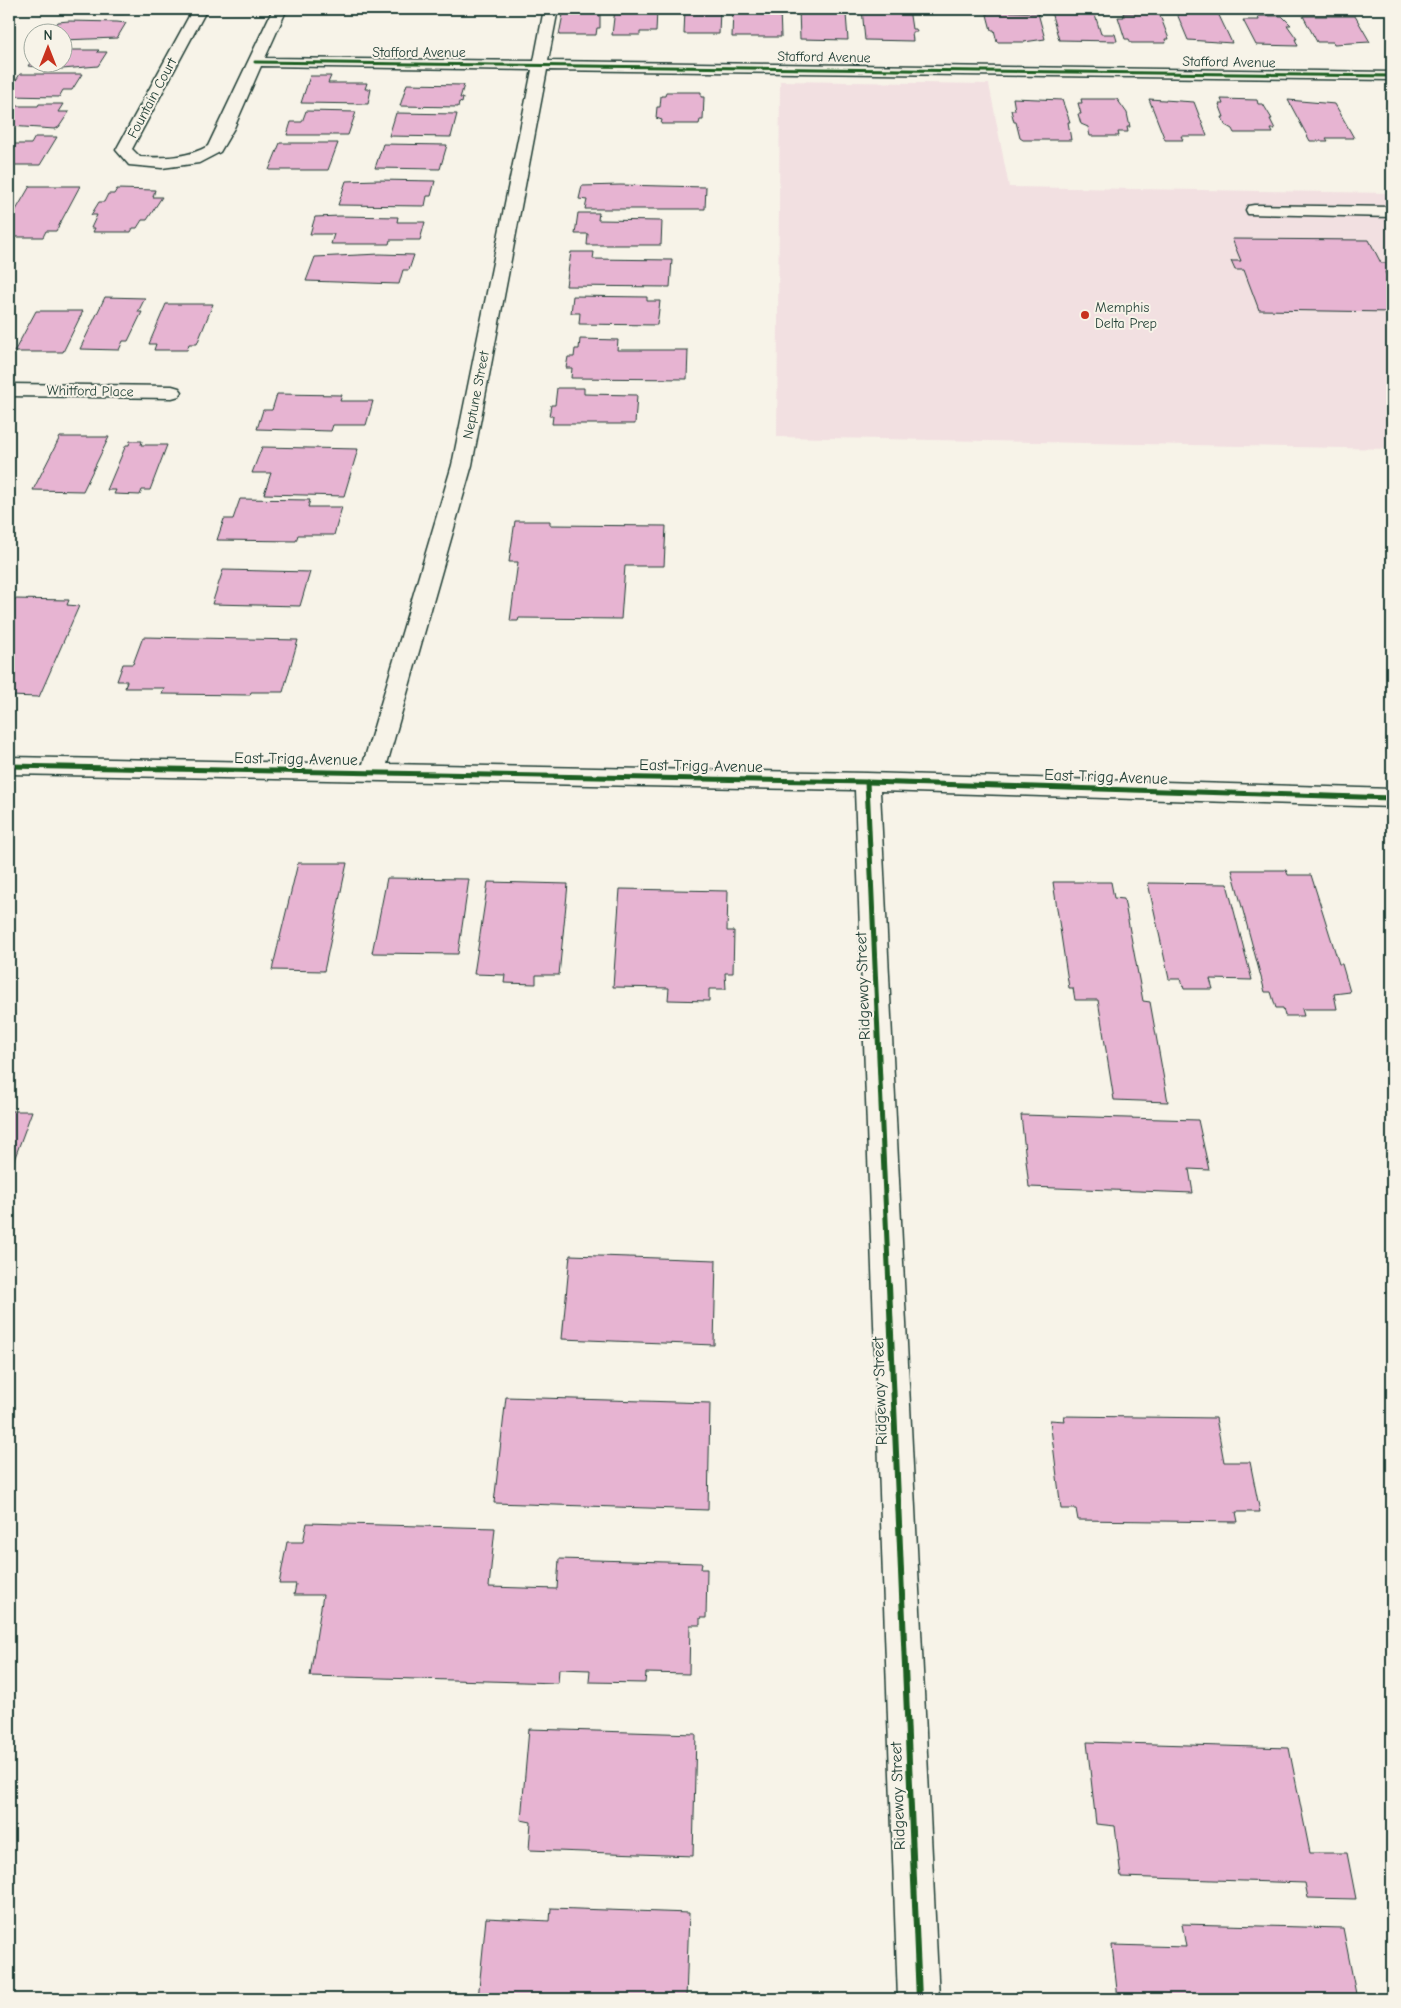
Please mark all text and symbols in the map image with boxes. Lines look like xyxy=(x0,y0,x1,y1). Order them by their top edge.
north arrow xyxy=(22,22,72,72)
text: N xyxy=(43,27,53,44)
street label: Stafford Avenue xyxy=(372,44,466,61)
street label: Stafford Avenue xyxy=(777,48,871,66)
street label: Stafford Avenue xyxy=(1182,53,1276,71)
street label: Fountain Court xyxy=(124,54,181,141)
place label: Memphis Delta Prep xyxy=(1095,299,1157,332)
marker: Memphis Delta Prep xyxy=(1079,309,1091,321)
street label: Neptune Street xyxy=(459,349,493,440)
street label: Whitford Place xyxy=(46,382,134,400)
street label: East Trigg Avenue xyxy=(234,749,358,769)
street label: East Trigg Avenue xyxy=(639,756,763,776)
street label: East Trigg Avenue xyxy=(1044,766,1168,788)
street label: Ridgeway Street xyxy=(852,931,874,1040)
street label: Ridgeway Street xyxy=(869,1336,891,1445)
street label: Ridgeway Street xyxy=(887,1741,909,1850)

